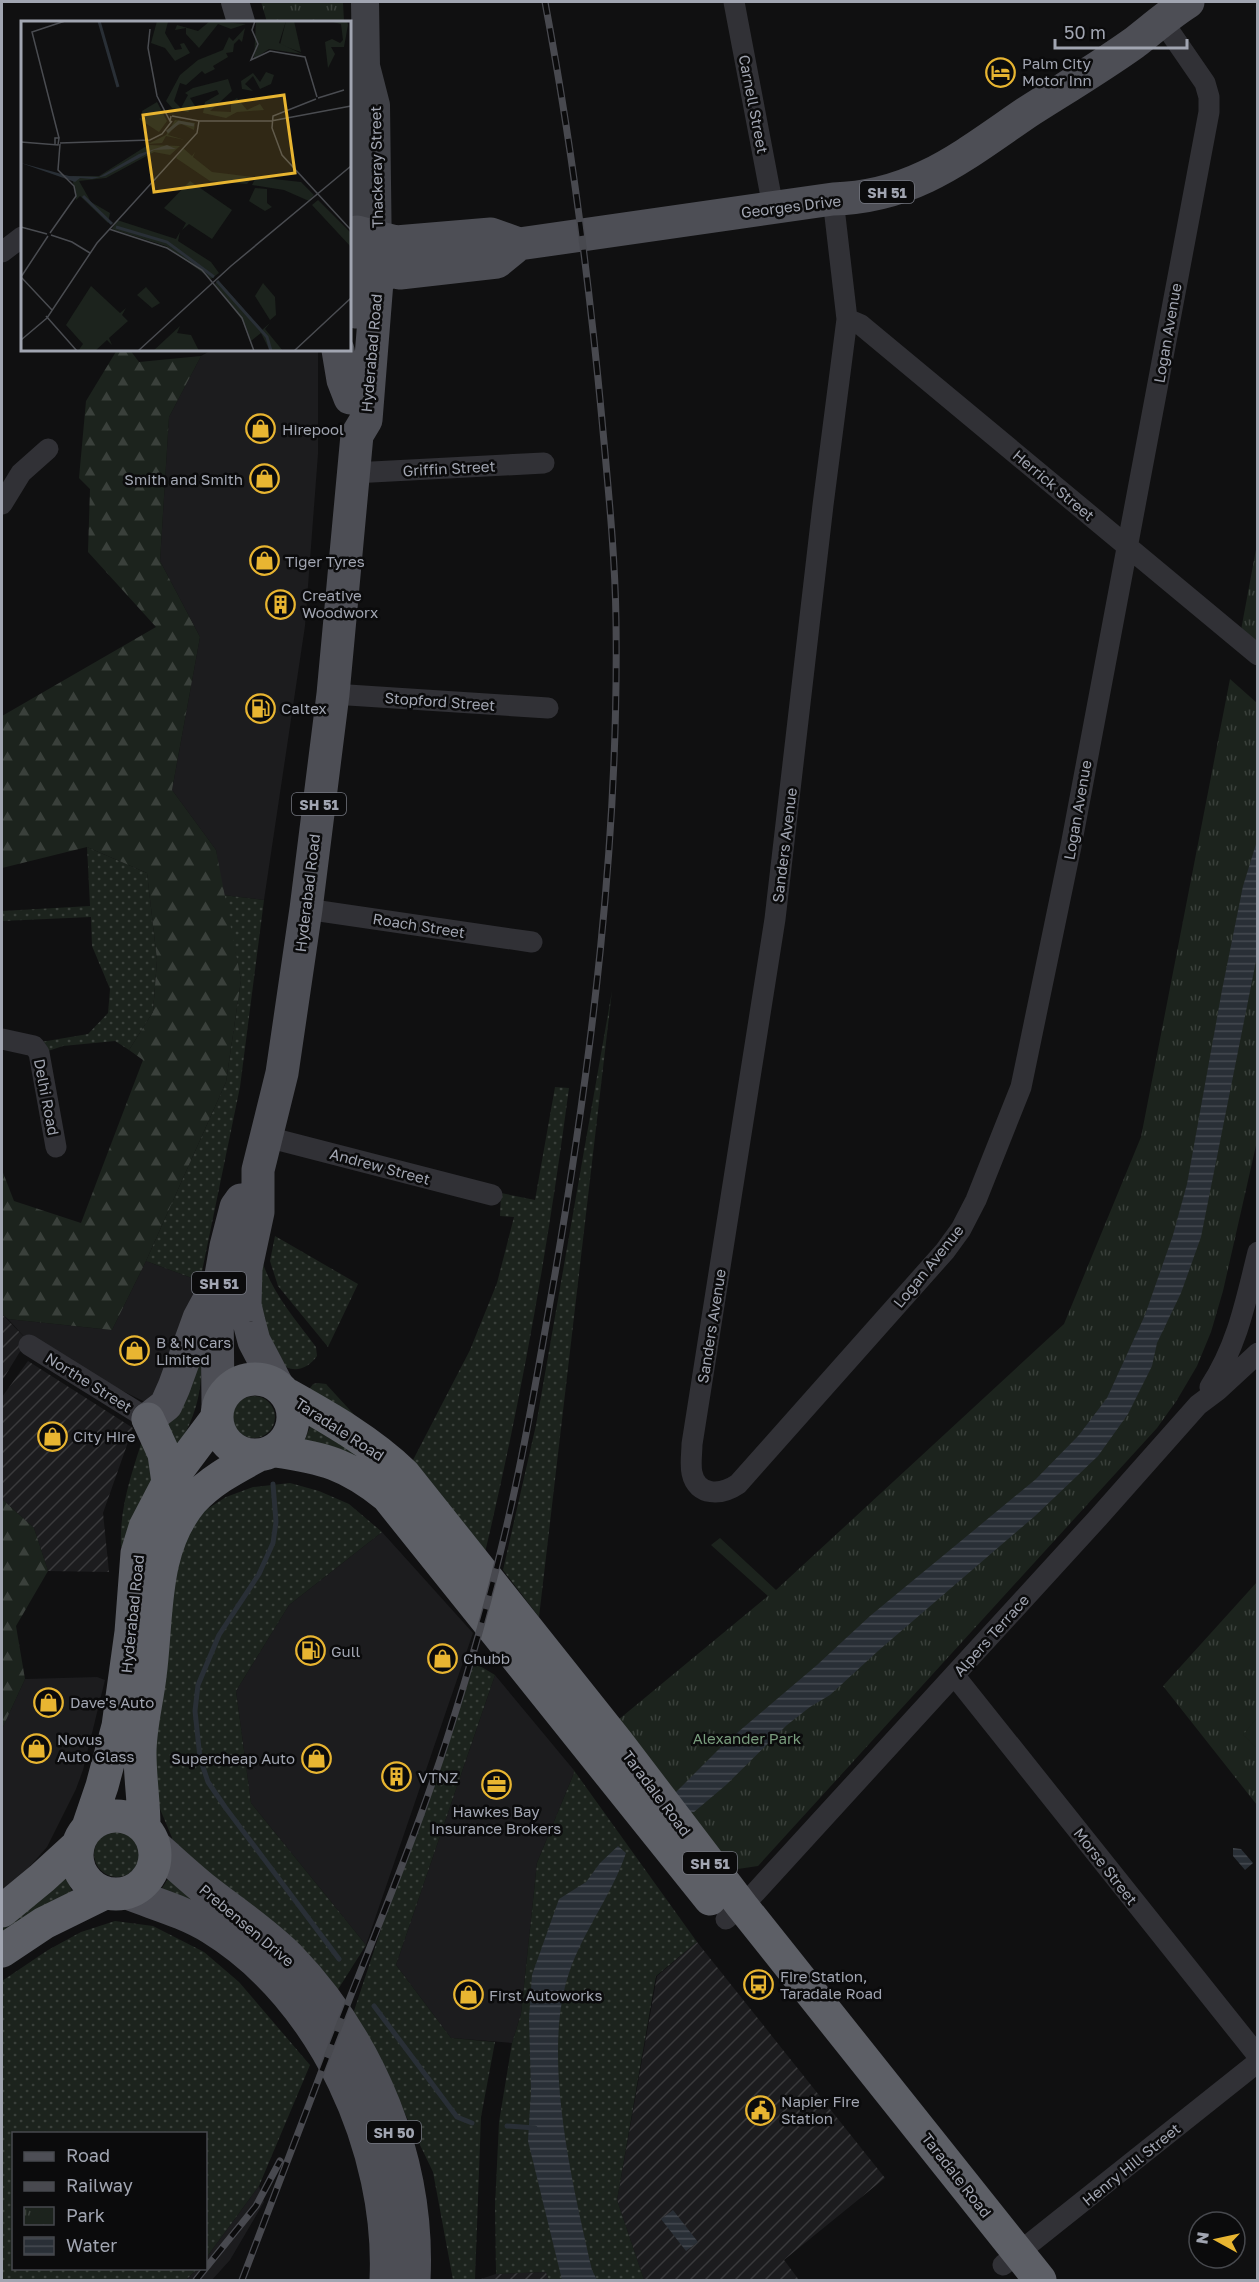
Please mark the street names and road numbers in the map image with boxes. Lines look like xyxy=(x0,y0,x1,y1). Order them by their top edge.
street label: Carnell Street xyxy=(736,53,772,155)
street label: Thackeray Street xyxy=(366,106,386,228)
road number: SH 51 xyxy=(860,181,914,203)
street label: Georges Drive xyxy=(740,191,842,221)
street label: Logan Avenue xyxy=(1149,281,1185,384)
street label: Hyderabad Road xyxy=(357,293,385,413)
street label: Herrick Street xyxy=(1010,446,1098,524)
street label: Griffin Street xyxy=(402,457,496,479)
street label: Stopford Street xyxy=(384,688,496,714)
street label: Logan Avenue xyxy=(1059,758,1095,861)
street label: Sanders Avenue xyxy=(768,786,800,904)
road number: SH 51 xyxy=(292,793,346,815)
street label: Hyderabad Road xyxy=(291,833,323,953)
street label: Roach Street xyxy=(372,909,466,941)
street label: Delhi Road xyxy=(31,1057,63,1137)
street label: Andrew Street xyxy=(328,1144,432,1188)
street label: Logan Avenue xyxy=(889,1221,967,1311)
street label: Sanders Avenue xyxy=(693,1267,729,1385)
road number: SH 51 xyxy=(192,1272,246,1294)
street label: Northe Street xyxy=(42,1348,136,1416)
street label: Taradale Road xyxy=(292,1394,388,1464)
street label: Hyderabad Road xyxy=(117,1554,147,1674)
street label: Alpers Terrace xyxy=(950,1590,1033,1680)
street label: Taradale Road xyxy=(619,1747,695,1839)
street label: Morse Street xyxy=(1070,1824,1142,1908)
road number: SH 51 xyxy=(683,1852,737,1874)
street label: Prebensen Drive xyxy=(196,1880,298,1970)
street label: Henry Hill Street xyxy=(1078,2119,1184,2209)
road number: SH 50 xyxy=(367,2121,421,2143)
street label: Taradale Road xyxy=(918,2129,996,2221)

